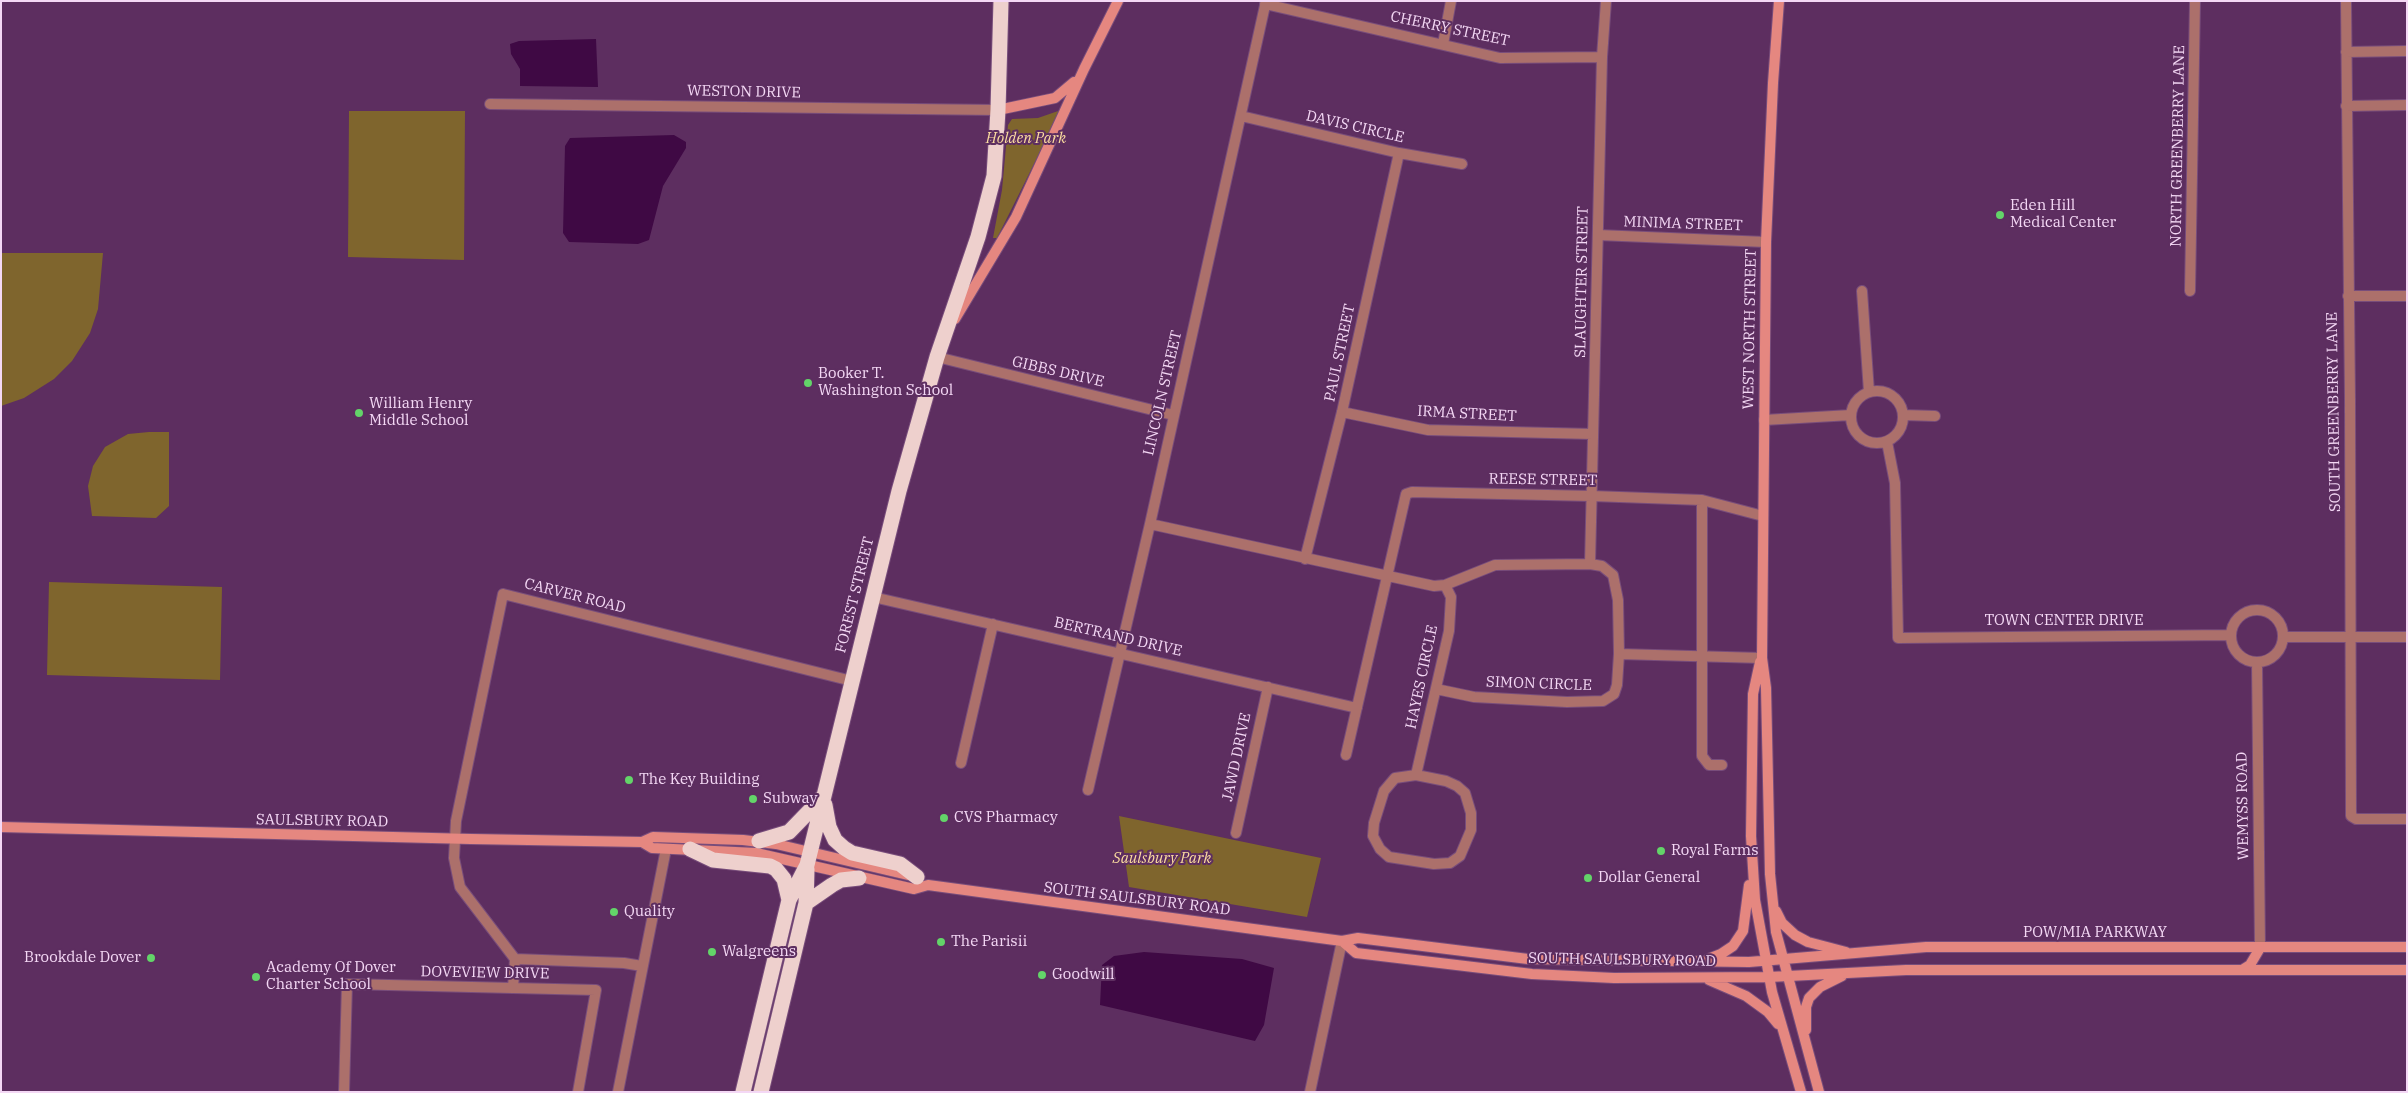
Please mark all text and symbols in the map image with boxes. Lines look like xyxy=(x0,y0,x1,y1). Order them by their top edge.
street label: CHERRY STREET xyxy=(1389,8,1511,50)
street label: NORTH GREENBERRY LANE xyxy=(2167,45,2189,247)
street label: WESTON DRIVE xyxy=(687,82,801,102)
street label: DAVIS CIRCLE xyxy=(1304,107,1406,147)
park label: Holden Park xyxy=(986,130,1066,148)
place label: Eden Hill Medical Center xyxy=(2010,197,2116,232)
street label: SLAUGHTER STREET xyxy=(1572,206,1592,358)
marker: Eden Hill Medical Center xyxy=(1994,209,2006,221)
street label: MINIMA STREET xyxy=(1623,213,1743,235)
street label: WEST NORTH STREET xyxy=(1740,249,1760,409)
street label: PAUL STREET xyxy=(1321,302,1359,404)
street label: SOUTH GREENBERRY LANE xyxy=(2323,312,2345,512)
street label: LINCOLN STREET xyxy=(1140,329,1186,457)
street label: GIBBS DRIVE xyxy=(1010,353,1106,391)
place label: Booker T. Washington School xyxy=(818,365,953,400)
marker: Booker T. Washington School xyxy=(802,377,814,389)
place label: William Henry Middle School xyxy=(369,395,472,430)
street label: IRMA STREET xyxy=(1417,402,1517,426)
marker: William Henry Middle School xyxy=(353,407,365,419)
street label: REESE STREET xyxy=(1488,470,1598,490)
street label: FOREST STREET xyxy=(832,535,878,655)
street label: CARVER ROAD xyxy=(522,575,628,617)
street label: TOWN CENTER DRIVE xyxy=(1984,612,2144,630)
street label: BERTRAND DRIVE xyxy=(1052,614,1184,660)
street label: HAYES CIRCLE xyxy=(1402,623,1442,731)
street label: SIMON CIRCLE xyxy=(1486,673,1592,695)
street label: JAWD DRIVE xyxy=(1219,711,1255,803)
street label: WEMYSS ROAD xyxy=(2233,752,2253,860)
place label: The Key Building xyxy=(639,771,759,789)
marker: The Key Building xyxy=(623,774,635,786)
place label: Subway xyxy=(763,790,818,808)
marker: Subway xyxy=(747,793,759,805)
place label: CVS Pharmacy xyxy=(954,809,1058,827)
street label: SAULSBURY ROAD xyxy=(256,811,388,831)
marker: CVS Pharmacy xyxy=(938,812,950,824)
place label: Royal Farms xyxy=(1671,842,1758,860)
marker: Royal Farms xyxy=(1655,845,1667,857)
park label: Saulsbury Park xyxy=(1113,850,1211,868)
place label: Dollar General xyxy=(1598,869,1700,887)
marker: Dollar General xyxy=(1582,872,1594,884)
street label: SOUTH SAULSBURY ROAD xyxy=(1043,879,1231,919)
place label: Quality xyxy=(624,903,675,921)
marker: Quality xyxy=(608,906,620,918)
street label: POW/MIA PARKWAY xyxy=(2023,924,2167,942)
place label: The Parisii xyxy=(951,933,1027,951)
marker: The Parisii xyxy=(935,936,947,948)
place label: Walgreens xyxy=(722,943,796,961)
marker: Walgreens xyxy=(706,946,718,958)
place label: Brookdale Dover xyxy=(24,949,141,967)
street label: SOUTH SAULSBURY ROAD xyxy=(1528,949,1716,971)
marker: Brookdale Dover xyxy=(145,952,157,964)
place label: Academy Of Dover Charter School xyxy=(266,959,396,994)
street label: DOVEVIEW DRIVE xyxy=(420,963,550,983)
place label: Goodwill xyxy=(1052,966,1115,984)
marker: Goodwill xyxy=(1036,969,1048,981)
marker: Academy Of Dover Charter School xyxy=(250,971,262,983)

